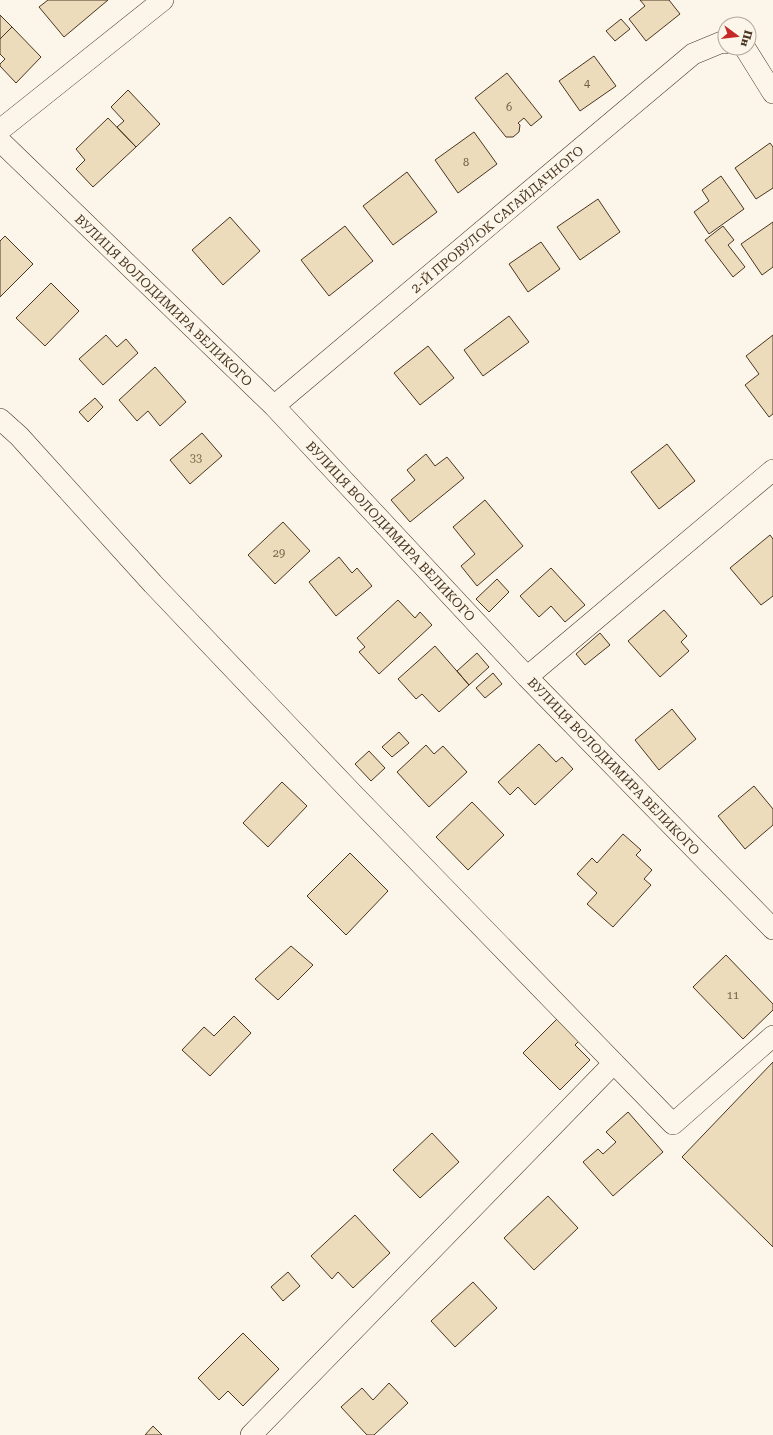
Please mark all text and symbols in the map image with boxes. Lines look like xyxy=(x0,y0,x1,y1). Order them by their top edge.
north arrow xyxy=(717,16,757,56)
text: Пн xyxy=(738,29,755,49)
house number: 4 xyxy=(584,77,591,90)
house number: 6 xyxy=(506,101,512,114)
street label: 2-Й ПРОВУЛОК САГАЙДАЧНОГО xyxy=(408,143,587,296)
house number: 8 xyxy=(463,156,469,169)
street label: ВУЛИЦЯ ВОЛОДИМИРА ВЕЛИКОГО xyxy=(72,211,255,389)
street label: ВУЛИЦЯ ВОЛОДИМИРА ВЕЛИКОГО xyxy=(303,438,478,624)
house number: 33 xyxy=(190,452,202,465)
house number: 29 xyxy=(273,547,285,560)
street label: ВУЛИЦЯ ВОЛОДИМИРА ВЕЛИКОГО xyxy=(525,675,703,858)
house number: 11 xyxy=(727,989,739,1002)

